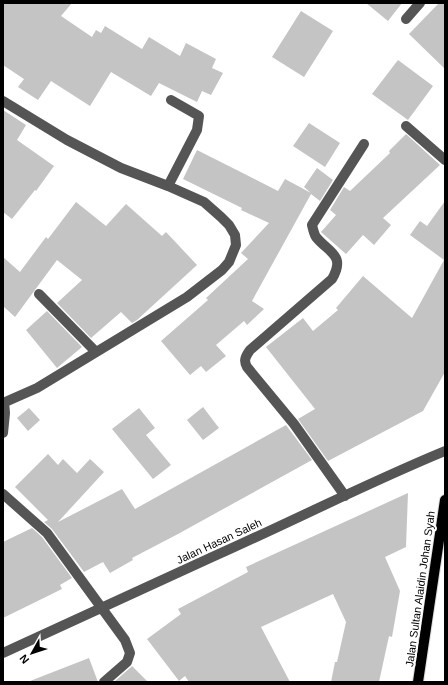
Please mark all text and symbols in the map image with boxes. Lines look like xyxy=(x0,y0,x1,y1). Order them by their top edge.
street label: Jalan Sultan Alaidin Johan Syah xyxy=(403,510,437,668)
street label: Jalan Hasan Saleh xyxy=(175,516,263,566)
north arrow xyxy=(12,633,52,673)
text: N xyxy=(17,652,31,666)

